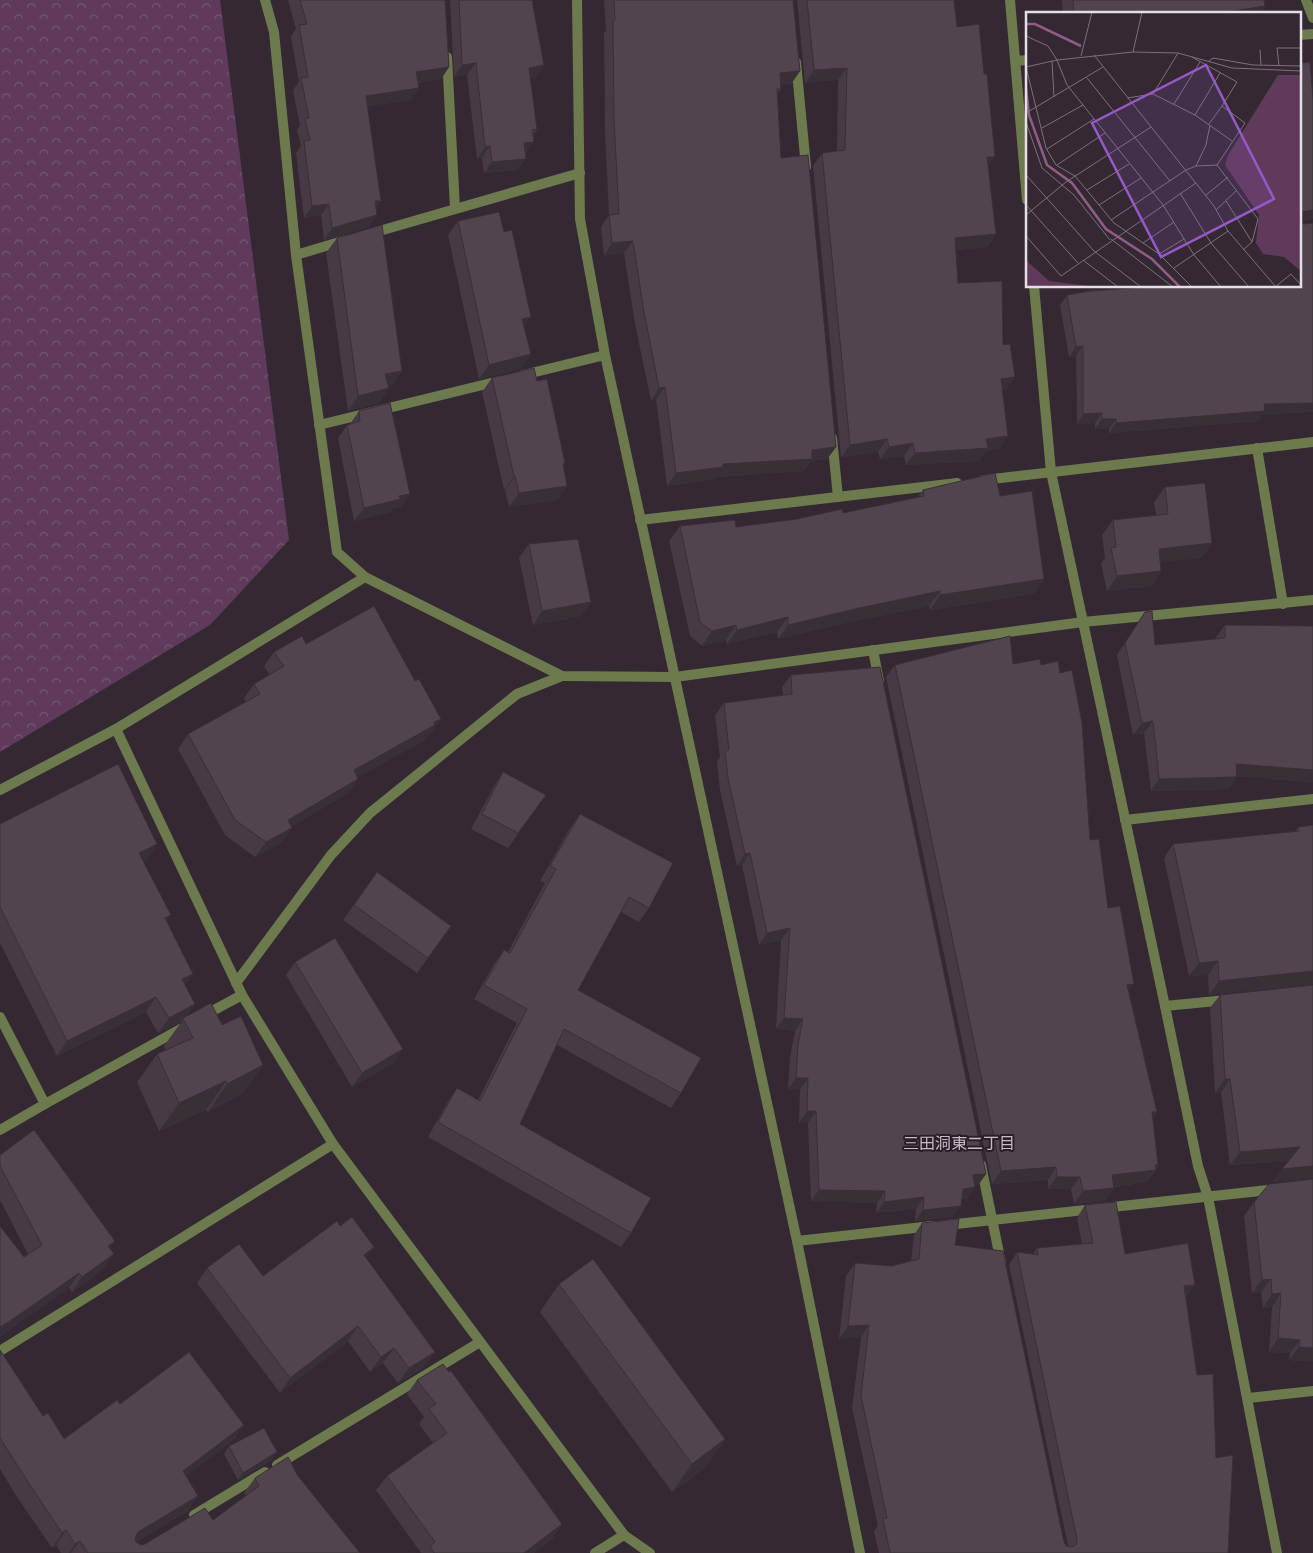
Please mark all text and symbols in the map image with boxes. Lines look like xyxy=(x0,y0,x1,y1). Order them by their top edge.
inset map xyxy=(1026,12,1300,288)
district label: 三田洞東二丁目 xyxy=(903,1133,1015,1153)

